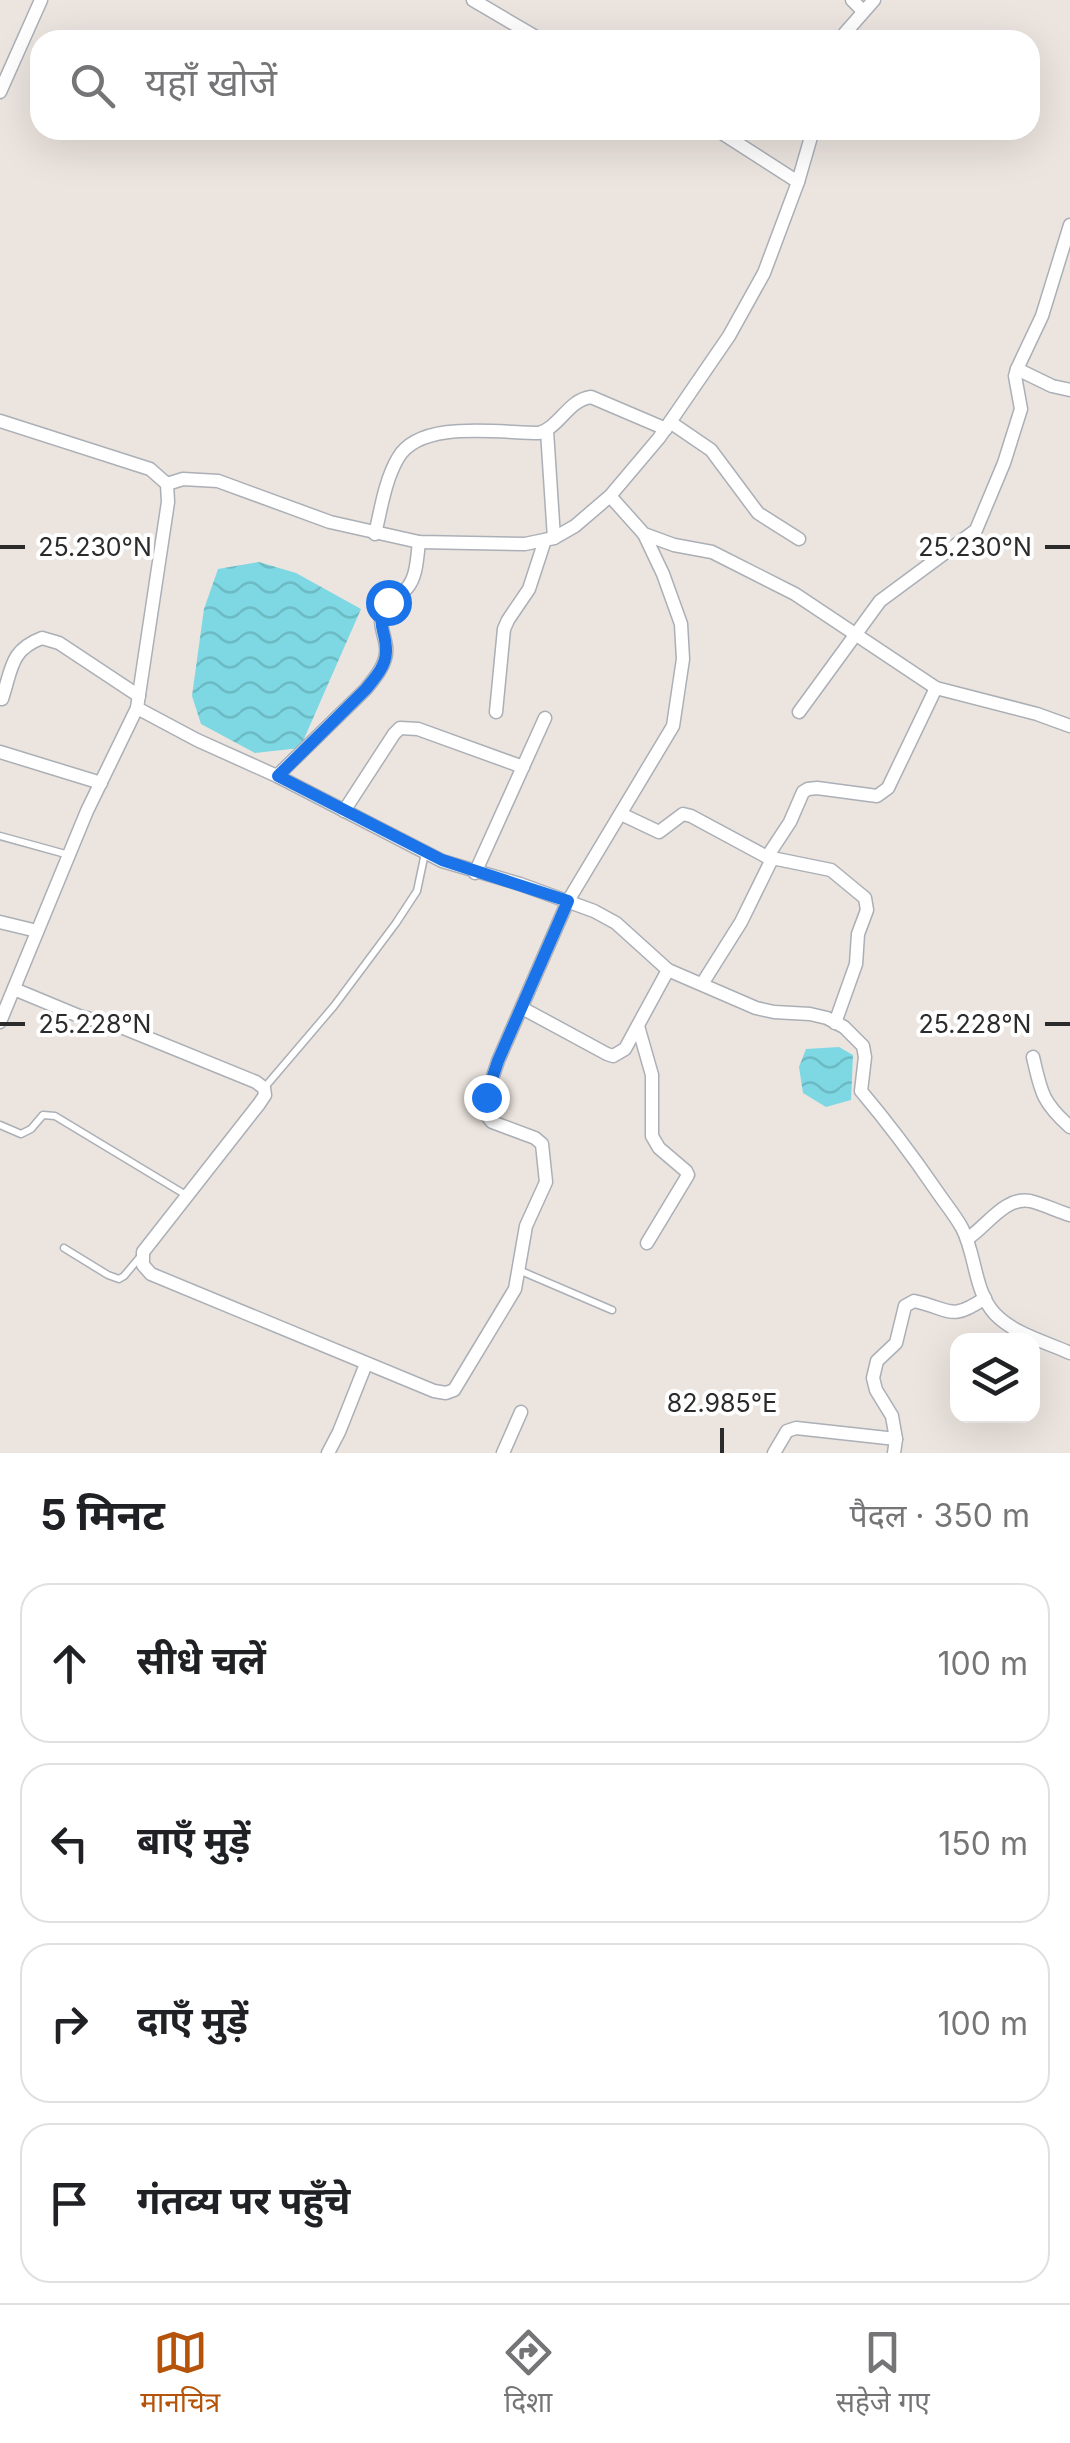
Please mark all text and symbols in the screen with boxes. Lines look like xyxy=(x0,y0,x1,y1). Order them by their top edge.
search box xyxy=(30,30,1040,140)
icon: search xyxy=(65,58,120,113)
text: यहाँ खोजें xyxy=(145,59,277,105)
text: 25.230°N xyxy=(38,532,152,562)
text: 25.230°N xyxy=(918,532,1032,562)
route start xyxy=(366,580,412,626)
text: 25.228°N xyxy=(39,1009,151,1039)
text: 25.228°N xyxy=(919,1009,1031,1039)
route end xyxy=(464,1075,510,1121)
map controls xyxy=(950,1333,1040,1423)
button: layers xyxy=(950,1333,1040,1423)
text: 82.985°E xyxy=(667,1388,777,1418)
text: 5 मिनट xyxy=(40,1489,165,1540)
text: पैदल · 350 m xyxy=(849,1496,1030,1535)
icon: ahead xyxy=(42,1636,97,1691)
text: सीधे चलें xyxy=(137,1637,266,1683)
text: 100 m xyxy=(938,1644,1028,1683)
icon: left xyxy=(42,1816,97,1871)
text: बाएँ मुड़ें xyxy=(137,1817,250,1863)
text: 150 m xyxy=(938,1824,1028,1863)
icon: right xyxy=(42,1996,97,2051)
text: दाएँ मुड़ें xyxy=(137,1997,248,2043)
text: 100 m xyxy=(938,2004,1028,2043)
icon: arrive xyxy=(42,2176,97,2231)
text: गंतव्य पर पहुँचे xyxy=(137,2177,350,2223)
tab: मानचित्र xyxy=(140,2325,220,2423)
tab: दिशा xyxy=(501,2325,556,2423)
tab: सहेजे गए xyxy=(836,2325,930,2423)

